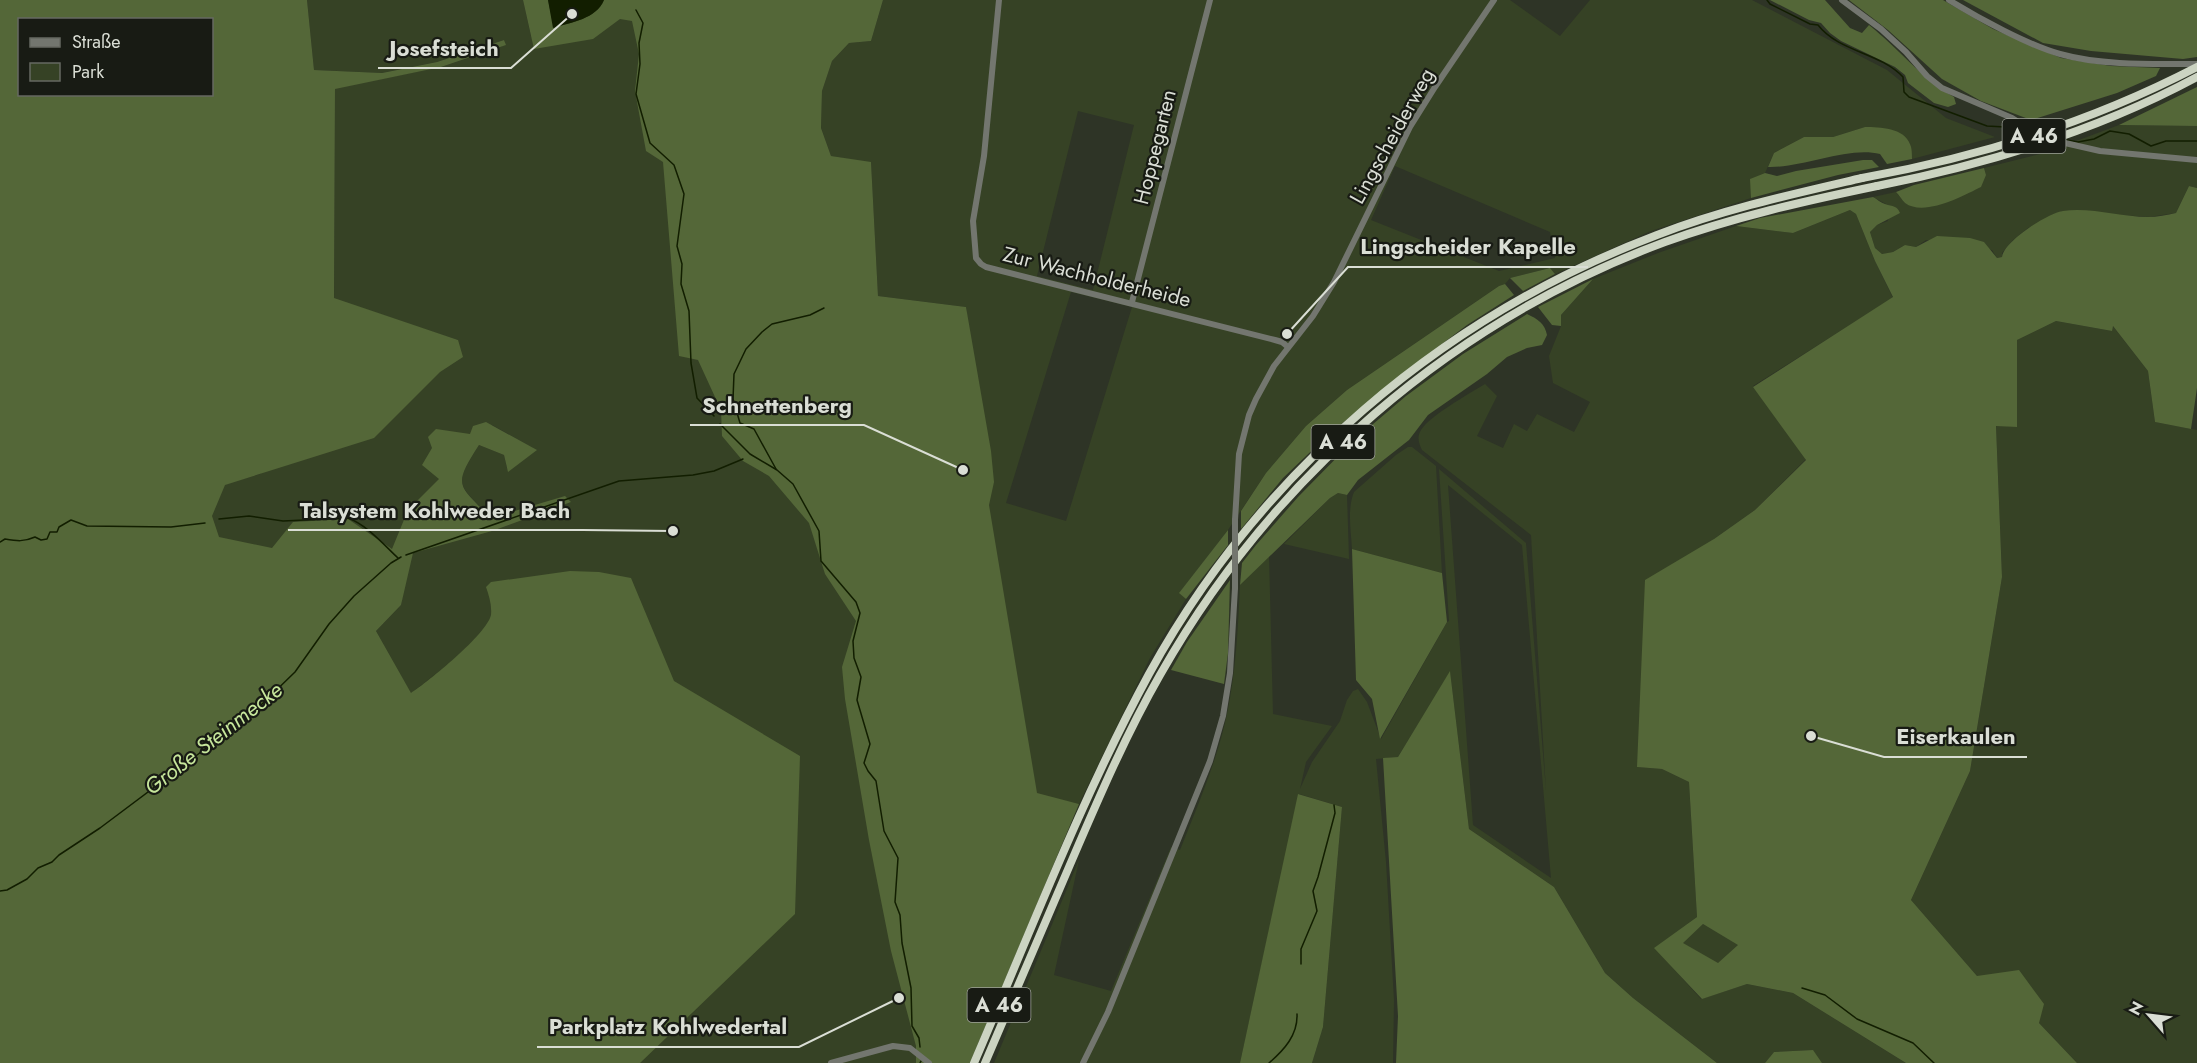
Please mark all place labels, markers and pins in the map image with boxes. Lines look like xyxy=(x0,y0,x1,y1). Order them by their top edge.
callout: Josefsteich xyxy=(378,28,511,68)
callout: Lingscheider Kapelle xyxy=(1348,227,1588,267)
callout: Schnettenberg xyxy=(690,385,864,425)
callout: Talsystem Kohlweder Bach xyxy=(288,490,583,530)
callout: Eiserkaulen xyxy=(1884,717,2027,757)
callout: Parkplatz Kohlwedertal xyxy=(537,1007,799,1047)

